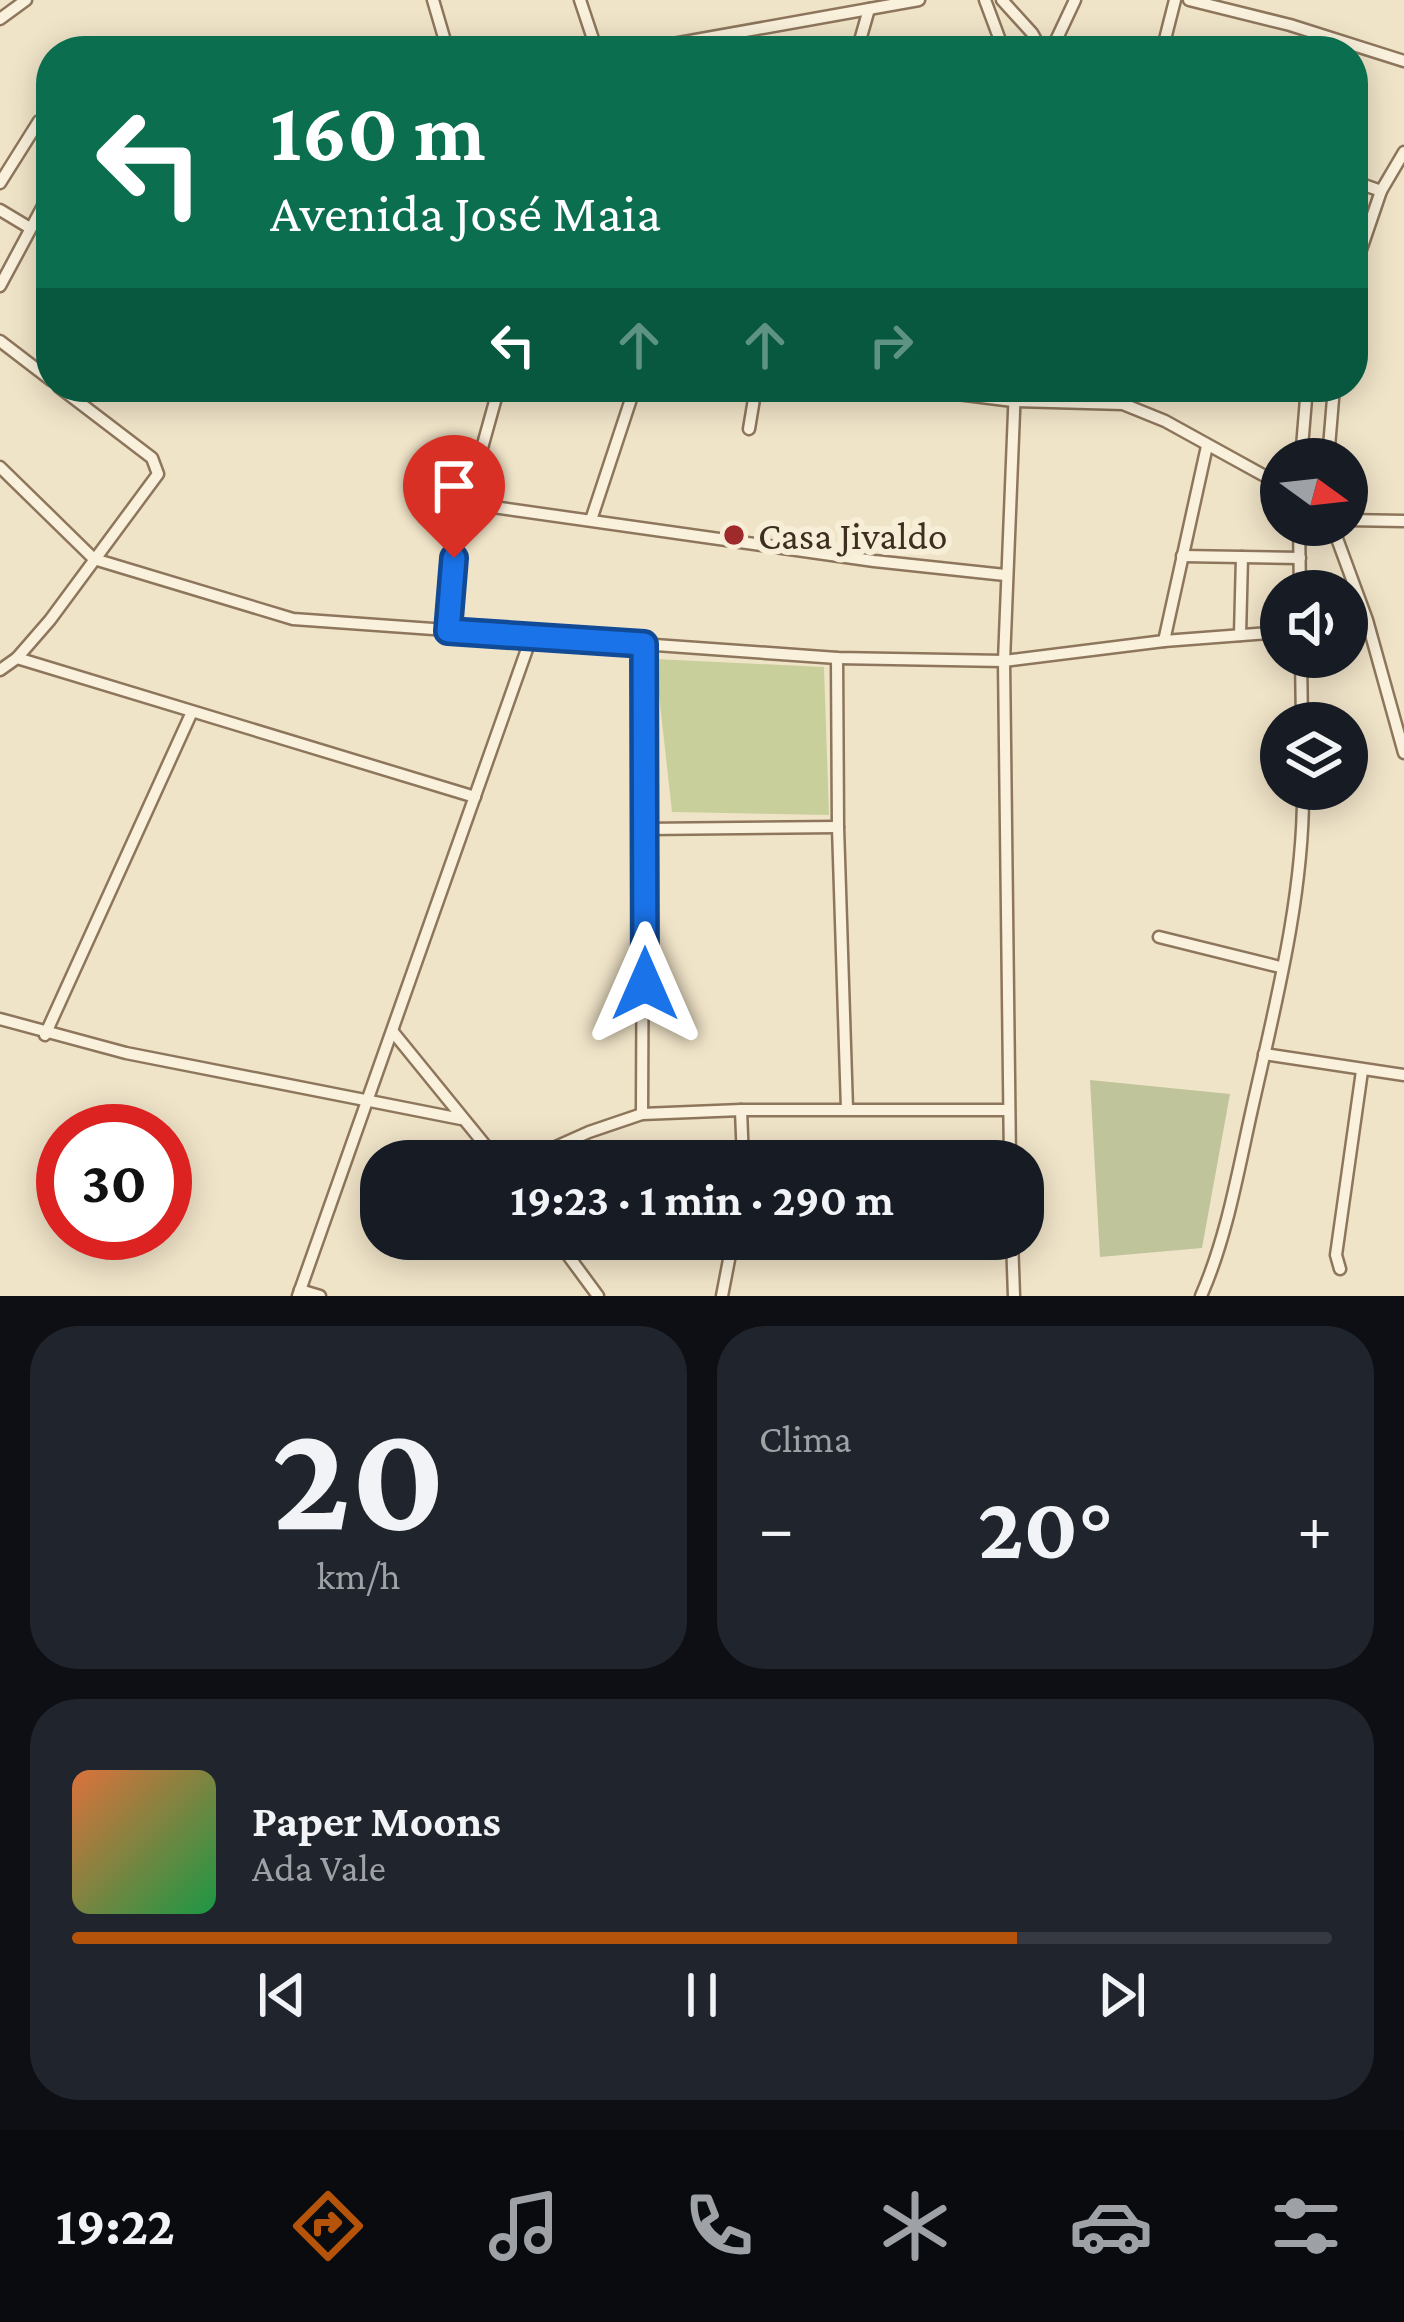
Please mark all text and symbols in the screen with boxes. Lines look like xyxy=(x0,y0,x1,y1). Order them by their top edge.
icon: left xyxy=(72,84,228,240)
text: 160 m xyxy=(270,85,486,178)
text: Avenida José Maia xyxy=(270,183,661,243)
icon: left xyxy=(480,312,546,378)
icon: ahead xyxy=(606,312,672,378)
icon: ahead xyxy=(732,312,798,378)
icon: right xyxy=(858,312,924,378)
pin xyxy=(403,435,505,558)
north arrow xyxy=(1260,438,1368,546)
map controls xyxy=(1260,438,1368,810)
icon: arrive xyxy=(421,453,487,519)
place label: Casa Jivaldo xyxy=(758,514,947,557)
marker: Casa Jivaldo xyxy=(721,522,747,548)
button: sound xyxy=(1260,570,1368,678)
button: layers xyxy=(1260,702,1368,810)
position arrow xyxy=(582,921,708,1047)
speed limit sign: 30 xyxy=(36,1104,192,1260)
text: 19:23 · 1 min · 290 m xyxy=(510,1175,894,1225)
text: 20 xyxy=(271,1389,446,1563)
text: Clima xyxy=(759,1417,852,1460)
text: 20° xyxy=(978,1477,1113,1577)
text: − xyxy=(759,1491,794,1564)
text: + xyxy=(1297,1491,1332,1564)
text: km/h xyxy=(316,1554,401,1597)
text: Paper Moons xyxy=(252,1796,501,1846)
text: Ada Vale xyxy=(252,1846,386,1889)
icon: previous xyxy=(249,1962,315,2028)
icon: pause xyxy=(669,1962,735,2028)
icon: next xyxy=(1089,1962,1155,2028)
icon: directions xyxy=(286,2184,370,2268)
icon: music xyxy=(482,2184,566,2268)
icon: phone xyxy=(677,2184,761,2268)
icon: climate xyxy=(873,2184,957,2268)
icon: car xyxy=(1069,2184,1153,2268)
icon: filters xyxy=(1264,2184,1348,2268)
text: 19:22 xyxy=(56,2196,175,2256)

